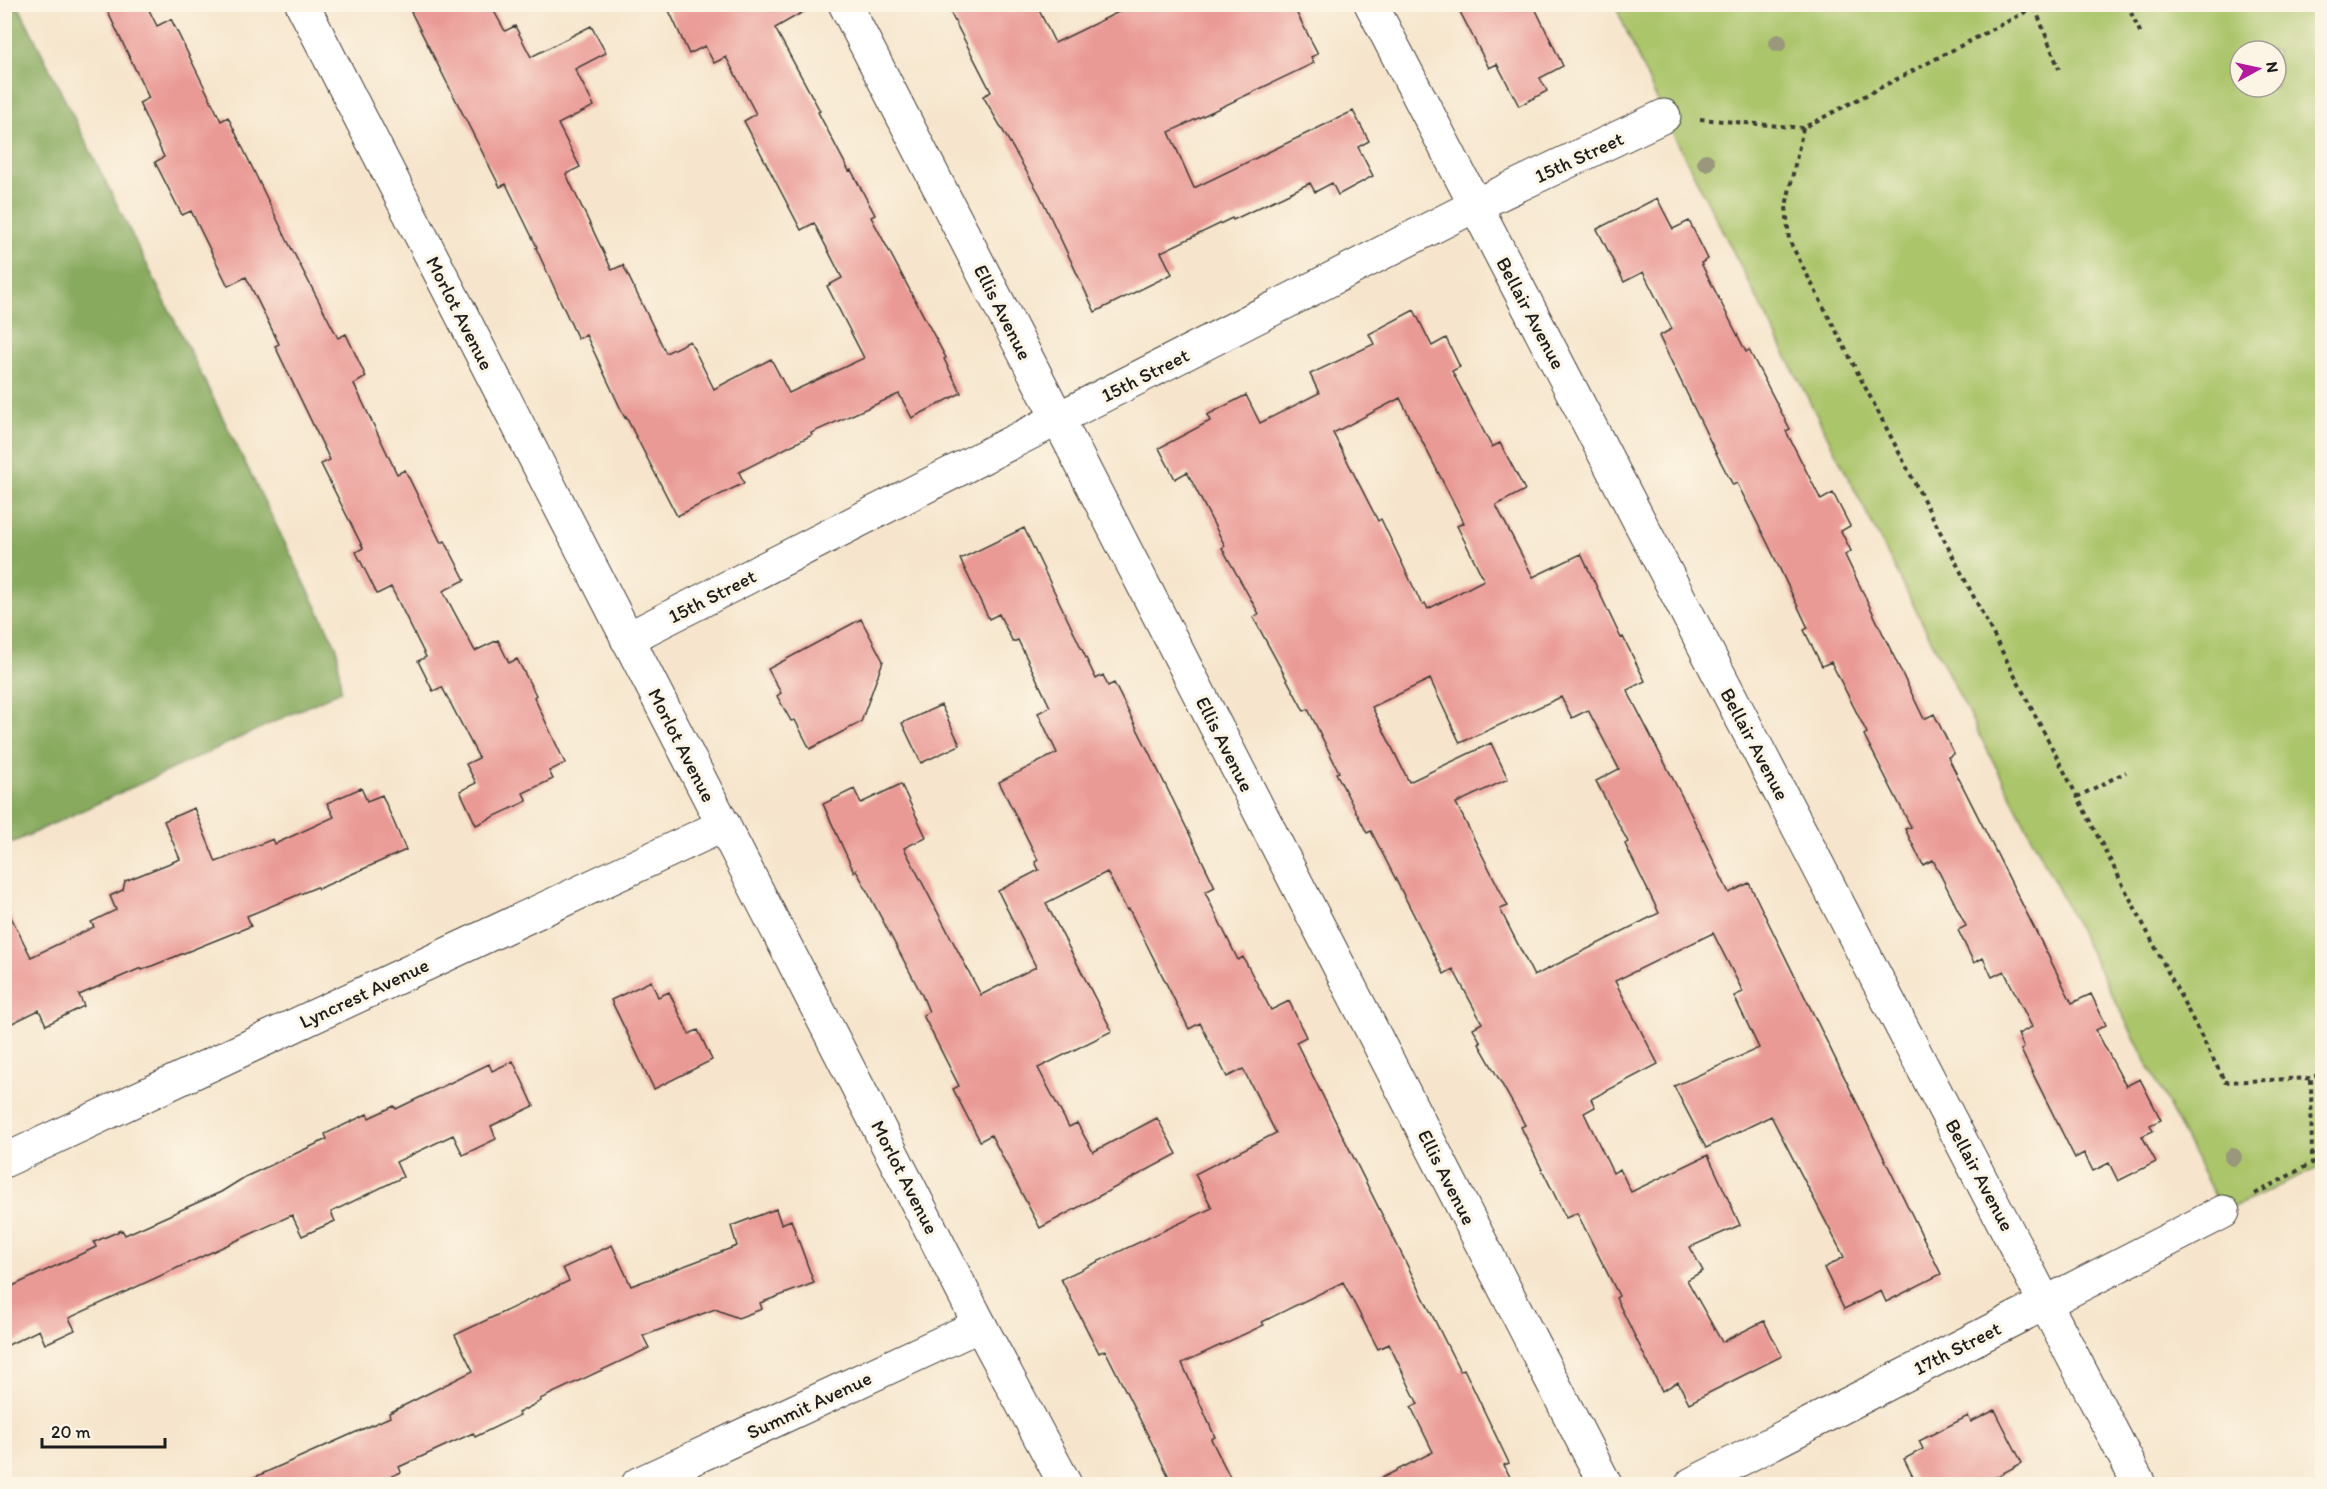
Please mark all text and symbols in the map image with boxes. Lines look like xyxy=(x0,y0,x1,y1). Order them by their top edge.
north arrow xyxy=(2228,39,2288,99)
text: N xyxy=(2262,60,2283,74)
street label: 15th Street xyxy=(1531,126,1628,188)
street label: Morlot Avenue xyxy=(421,252,499,374)
street label: Bellair Avenue xyxy=(1491,253,1571,373)
street label: Ellis Avenue xyxy=(969,260,1037,364)
street label: 15th Street xyxy=(1097,342,1193,407)
street label: 15th Street xyxy=(664,563,760,628)
street label: Morlot Avenue xyxy=(643,684,721,806)
street label: Bellair Avenue xyxy=(1715,684,1795,804)
street label: Ellis Avenue xyxy=(1191,692,1259,796)
street label: Lyncrest Avenue xyxy=(295,953,433,1033)
street label: Bellair Avenue xyxy=(1940,1115,2020,1235)
street label: Morlot Avenue xyxy=(866,1116,944,1238)
street label: Ellis Avenue xyxy=(1413,1125,1481,1229)
street label: 17th Street xyxy=(1909,1316,2005,1380)
street label: Summit Avenue xyxy=(743,1366,875,1444)
scale bar xyxy=(42,1411,165,1449)
text: 20 m xyxy=(51,1421,91,1443)

